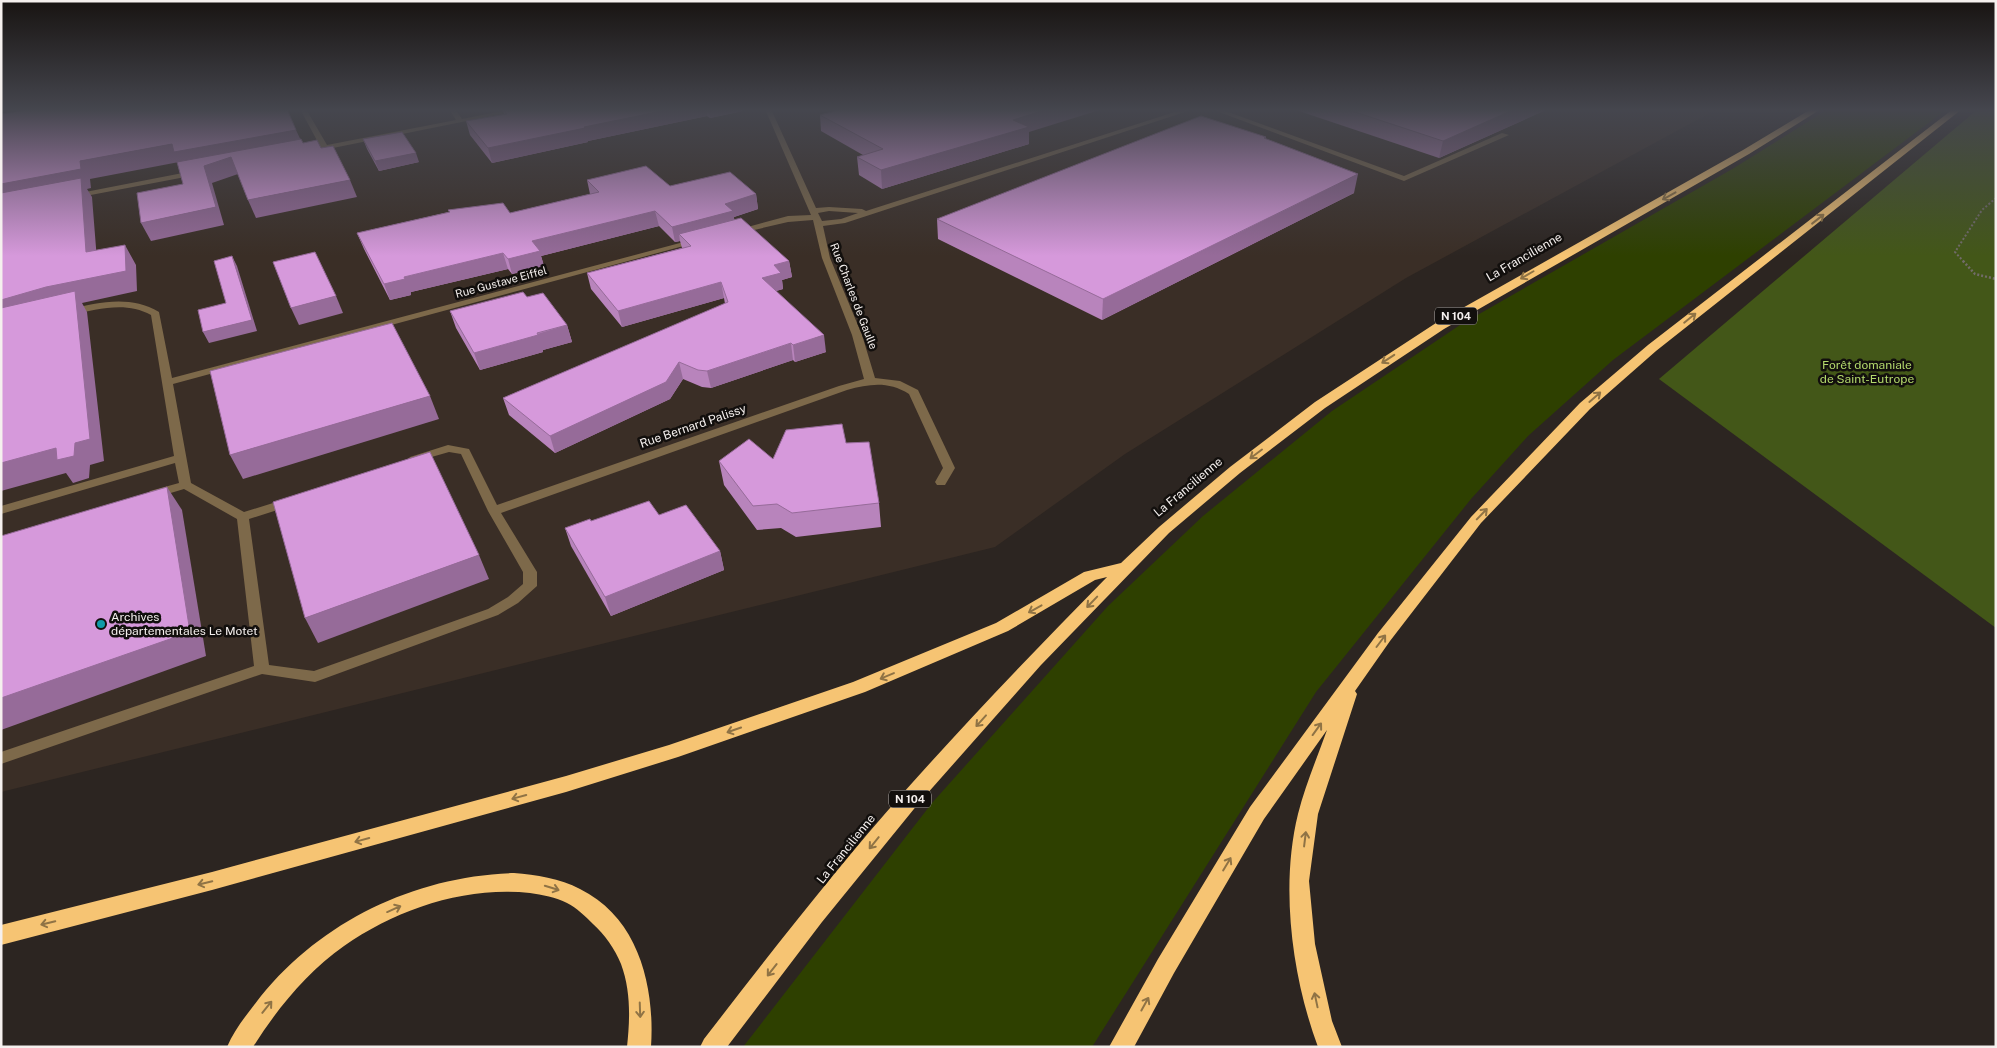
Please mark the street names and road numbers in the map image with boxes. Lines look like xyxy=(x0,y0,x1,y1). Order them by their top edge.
street label: La Francilienne xyxy=(1484,230,1564,284)
street label: Rue Charles de Gaulle xyxy=(828,241,880,351)
street label: Rue Gustave Eiffel xyxy=(454,264,548,300)
road number: N 104 xyxy=(1435,308,1477,324)
street label: Rue Bernard Palissy xyxy=(638,401,749,451)
street label: La Francilienne xyxy=(1151,454,1225,520)
road number: N 104 xyxy=(889,791,931,808)
street label: La Francilienne xyxy=(814,811,878,886)

